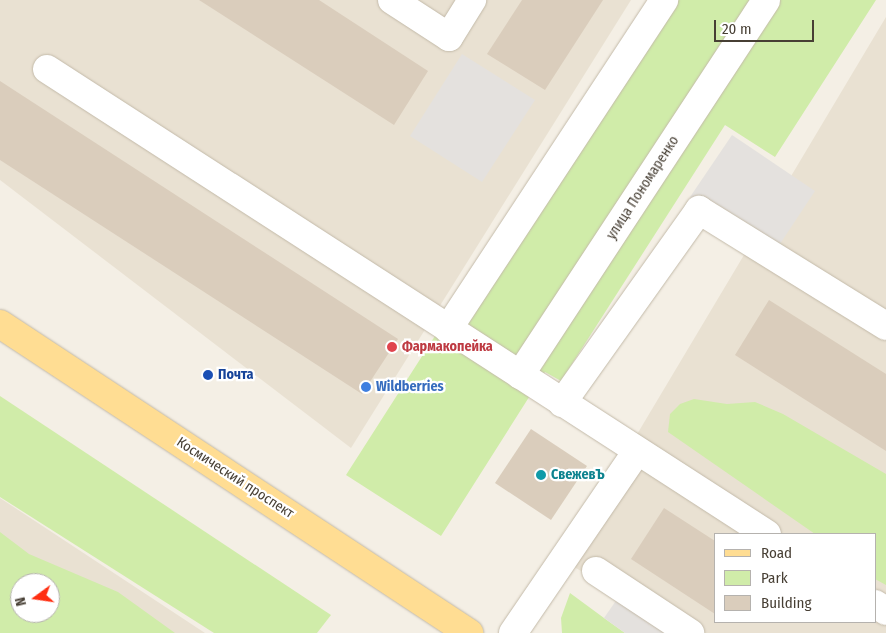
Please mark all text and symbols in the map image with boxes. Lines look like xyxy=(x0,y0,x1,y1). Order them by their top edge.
scale bar xyxy=(716,10,816,42)
text: 20 m xyxy=(722,20,752,38)
street label: улица Пономаренко xyxy=(603,133,683,243)
place label: Фармакопейка xyxy=(402,339,493,355)
marker: Фармакопейка xyxy=(386,341,398,353)
place label: Почта xyxy=(218,367,253,383)
marker: Почта xyxy=(202,369,214,381)
place label: Wildberries xyxy=(376,379,444,395)
marker: Wildberries xyxy=(360,381,372,393)
street label: Космический проспект xyxy=(173,434,297,522)
place label: СвежевЪ xyxy=(551,467,605,483)
marker: СвежевЪ xyxy=(535,469,547,481)
legend xyxy=(714,533,876,623)
text: Road xyxy=(761,544,792,562)
text: Park xyxy=(761,569,788,587)
north arrow xyxy=(10,573,60,623)
text: Building xyxy=(761,594,812,612)
text: N xyxy=(12,595,30,608)

